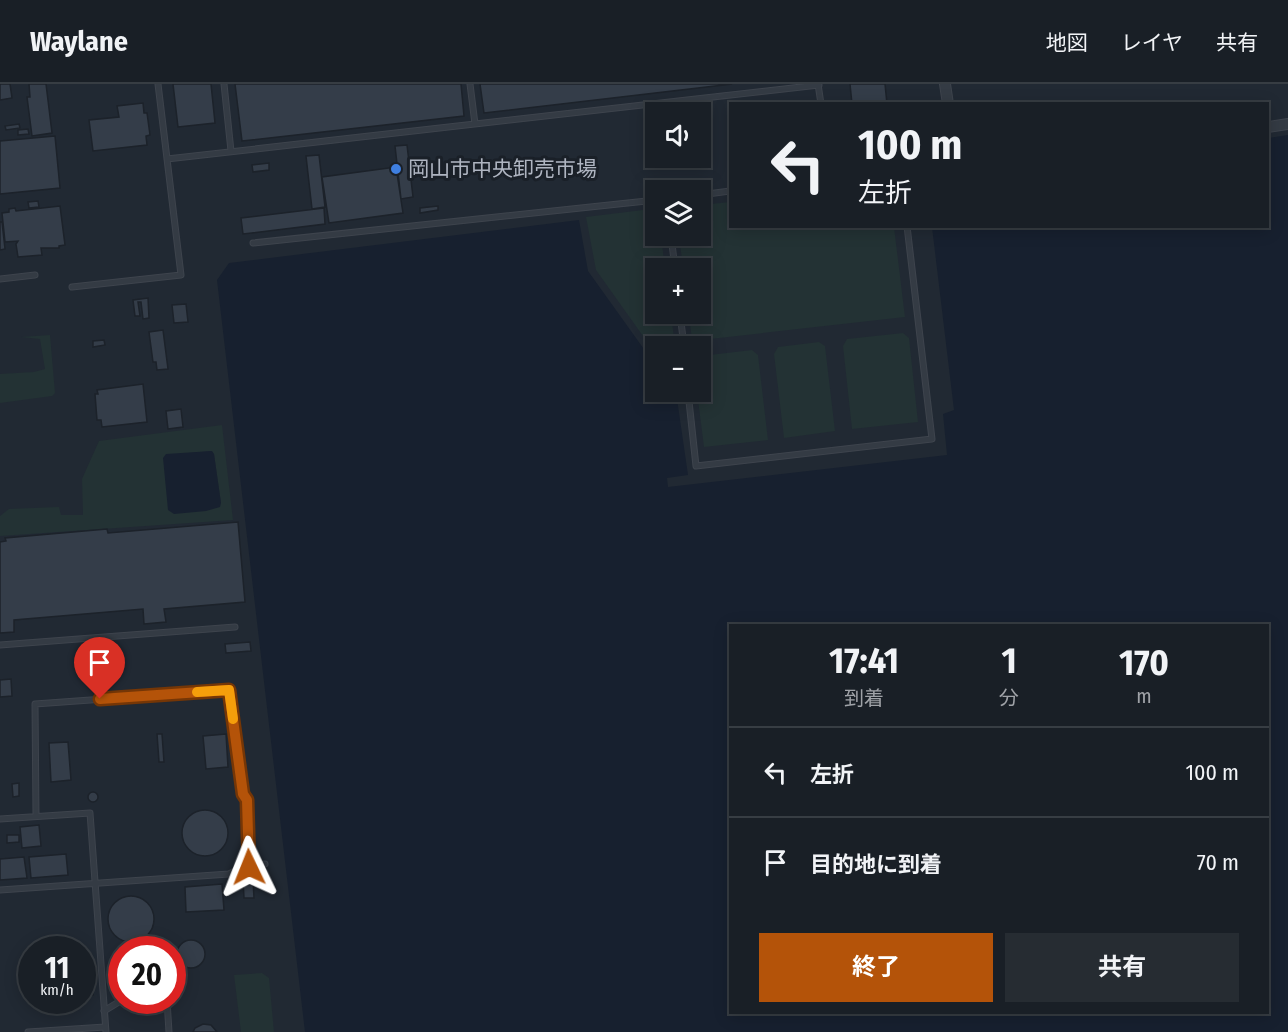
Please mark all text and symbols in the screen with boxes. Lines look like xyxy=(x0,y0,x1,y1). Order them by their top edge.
text: Waylane xyxy=(30,25,128,58)
text: 地図 xyxy=(1046,30,1088,56)
text: レイヤ xyxy=(1121,30,1183,56)
text: 共有 xyxy=(1216,30,1258,56)
map controls xyxy=(645,102,711,402)
button: sound xyxy=(645,102,711,168)
text: 100 m xyxy=(858,120,962,170)
icon: left xyxy=(759,126,837,204)
place label: 岡山市中央卸売市場 xyxy=(408,156,597,182)
marker: 岡山市中央卸売市場 xyxy=(389,162,403,176)
text: 左折 xyxy=(858,177,912,209)
button: layers xyxy=(645,180,711,246)
button: + xyxy=(645,258,711,324)
button: − xyxy=(645,336,711,402)
pin xyxy=(74,637,125,699)
text: 17:41 xyxy=(829,639,899,683)
text: 1 xyxy=(1001,639,1017,683)
text: 170 xyxy=(1119,641,1169,685)
icon: arrive xyxy=(83,646,116,679)
text: m xyxy=(1136,684,1152,708)
text: 到着 xyxy=(844,686,884,710)
text: 分 xyxy=(999,686,1019,710)
icon: left xyxy=(759,756,792,789)
text: 100 m xyxy=(1185,759,1239,786)
text: 左折 xyxy=(810,761,854,788)
position arrow xyxy=(217,835,281,899)
icon: arrive xyxy=(759,846,792,879)
text: 70 m xyxy=(1197,849,1239,876)
text: 目的地に到着 xyxy=(810,851,942,878)
button: 終了 xyxy=(759,933,993,1002)
button: 共有 xyxy=(1005,933,1239,1002)
speed limit sign: 20 xyxy=(108,936,186,1014)
text: 11 xyxy=(45,950,69,986)
text: km/h xyxy=(40,981,74,999)

